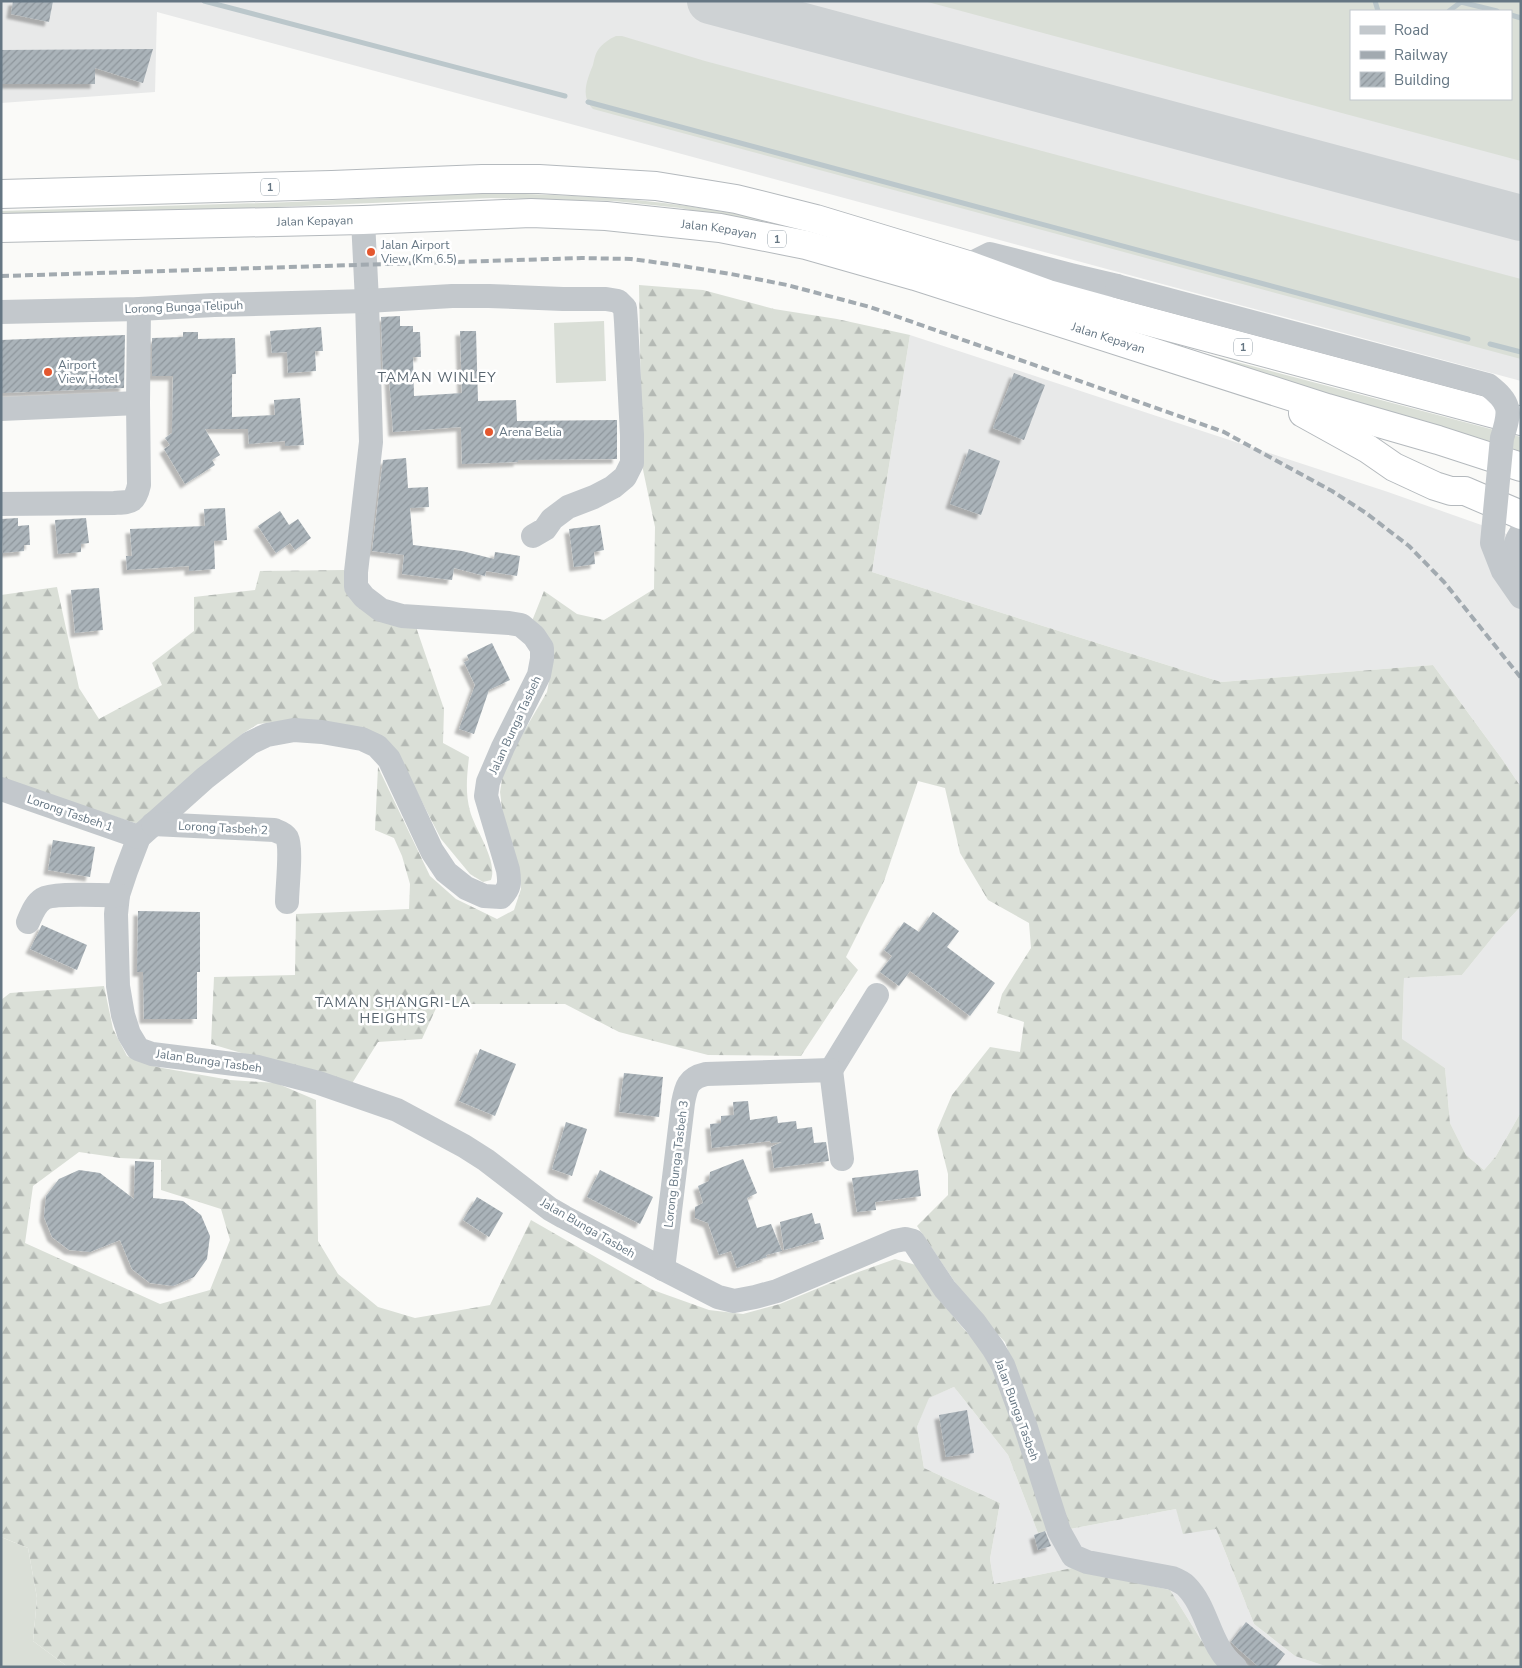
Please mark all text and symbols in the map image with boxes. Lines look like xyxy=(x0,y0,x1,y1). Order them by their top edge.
legend xyxy=(1350,10,1512,100)
text: Road xyxy=(1394,20,1429,40)
text: Railway xyxy=(1394,45,1448,65)
text: Building xyxy=(1394,70,1450,90)
road number: 1 xyxy=(261,178,279,196)
street label: Jalan Kepayan xyxy=(276,212,353,230)
street label: Jalan Kepayan xyxy=(679,216,758,243)
road number: 1 xyxy=(768,230,786,248)
place label: Jalan Airport View (Km 6.5) xyxy=(380,237,457,267)
marker: Jalan Airport View (Km 6.5) xyxy=(365,246,377,258)
street label: Lorong Bunga Telipuh xyxy=(124,297,244,317)
street label: Jalan Kepayan xyxy=(1069,318,1147,357)
road number: 1 xyxy=(1234,338,1252,356)
place label: Airport View Hotel xyxy=(57,357,119,387)
marker: Airport View Hotel xyxy=(42,366,54,378)
district label: TAMAN WINLEY xyxy=(377,368,497,387)
place label: Arena Belia xyxy=(499,424,562,440)
marker: Arena Belia xyxy=(483,426,495,438)
street label: Jalan Bunga Tasbeh xyxy=(485,673,545,778)
street label: Lorong Tasbeh 1 xyxy=(25,791,115,835)
street label: Lorong Tasbeh 2 xyxy=(178,818,268,838)
district label: TAMAN SHANGRI-LA HEIGHTS xyxy=(315,993,471,1028)
street label: Jalan Bunga Tasbeh xyxy=(154,1046,263,1076)
street label: Lorong Bunga Tasbeh 3 xyxy=(660,1099,692,1229)
street label: Jalan Bunga Tasbeh xyxy=(537,1194,638,1262)
street label: Jalan Bunga Tasbeh xyxy=(991,1356,1043,1463)

